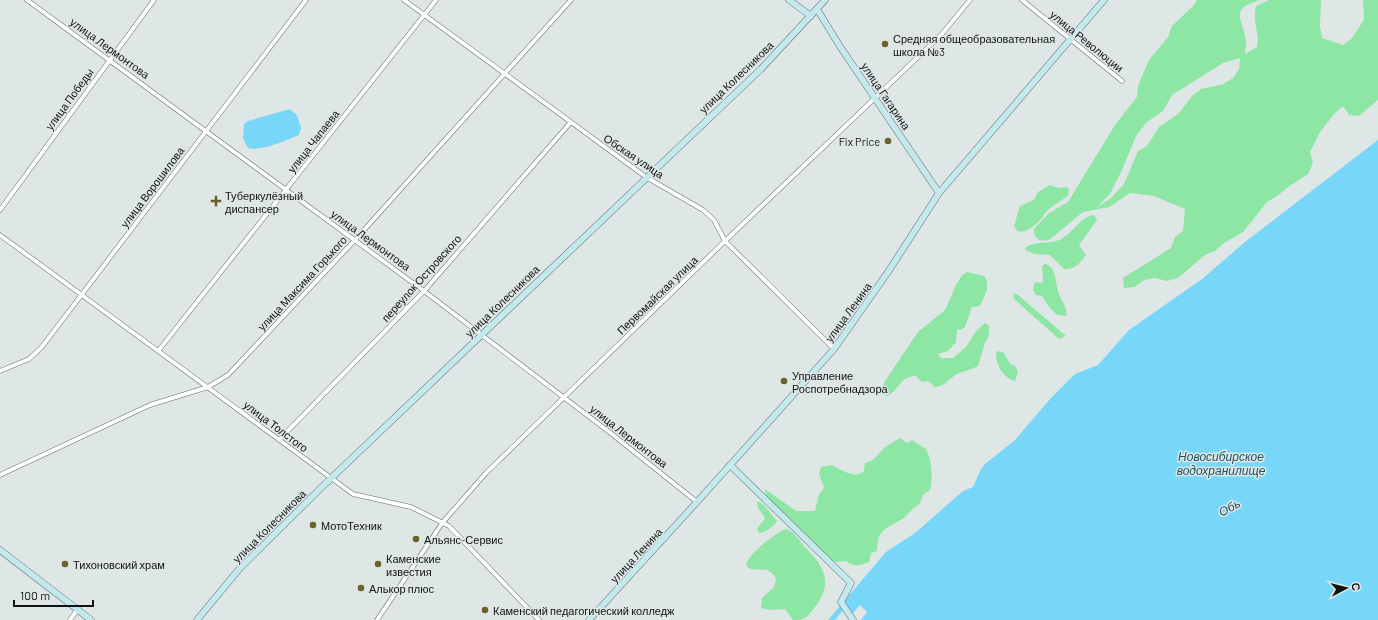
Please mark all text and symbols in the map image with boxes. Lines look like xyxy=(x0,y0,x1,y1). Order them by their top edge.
street label: улица Революции xyxy=(1048,8,1126,74)
street label: улица Лермонтова xyxy=(68,15,153,82)
place label: Средняя общеобразовательная школа №3 xyxy=(893,32,1055,58)
street label: улица Колесникова xyxy=(696,38,776,116)
marker: Средняя общеобразовательная школа №3 xyxy=(880,39,890,49)
street label: улица Гагарина xyxy=(859,60,914,133)
street label: улица Победы xyxy=(42,66,96,132)
street label: улица Чапаева xyxy=(285,106,342,175)
street label: Обская улица xyxy=(601,131,667,181)
place label: Fix Price xyxy=(839,135,880,148)
marker: Fix Price xyxy=(883,136,893,146)
street label: улица Ворошилова xyxy=(117,143,187,230)
place label: Туберкулёзный диспансер xyxy=(225,189,303,215)
marker: Туберкулёзный диспансер xyxy=(210,195,222,207)
street label: улица Лермонтова xyxy=(329,207,414,274)
street label: переулок Островского xyxy=(378,232,464,324)
street label: улица Максима Горького xyxy=(255,233,349,333)
street label: Первомайская улица xyxy=(614,253,701,337)
street label: улица Колесникова xyxy=(462,262,542,340)
street label: улица Ленина xyxy=(822,279,874,344)
place label: Управление Роспотребнадзора xyxy=(792,369,889,395)
marker: Управление Роспотребнадзора xyxy=(779,376,789,386)
street label: улица Толстого xyxy=(241,398,311,454)
street label: улица Лермонтова xyxy=(588,402,671,471)
water label: Новосибирское водохранилище xyxy=(1177,449,1266,478)
street label: улица Колесникова xyxy=(230,486,309,565)
water label: Обь xyxy=(1216,496,1242,518)
place label: МотоТехник xyxy=(321,519,382,532)
marker: МотоТехник xyxy=(308,520,318,530)
street label: улица Ленина xyxy=(607,524,665,585)
place label: Альянс-Сервис xyxy=(424,533,504,546)
marker: Альянс-Сервис xyxy=(411,534,421,544)
place label: Каменские известия xyxy=(386,552,441,578)
place label: Тихоновский храм xyxy=(73,558,165,571)
marker: Тихоновский храм xyxy=(60,559,70,569)
marker: Каменские известия xyxy=(373,559,383,569)
north arrow xyxy=(1326,568,1366,608)
scale bar xyxy=(14,582,93,608)
place label: Алькор плюс xyxy=(369,582,434,595)
text: С xyxy=(1349,582,1363,592)
marker: Алькор плюс xyxy=(356,583,366,593)
text: 100 m xyxy=(20,588,50,602)
place label: Каменский педагогический колледж xyxy=(493,604,675,617)
marker: Каменский педагогический колледж xyxy=(480,605,490,615)

